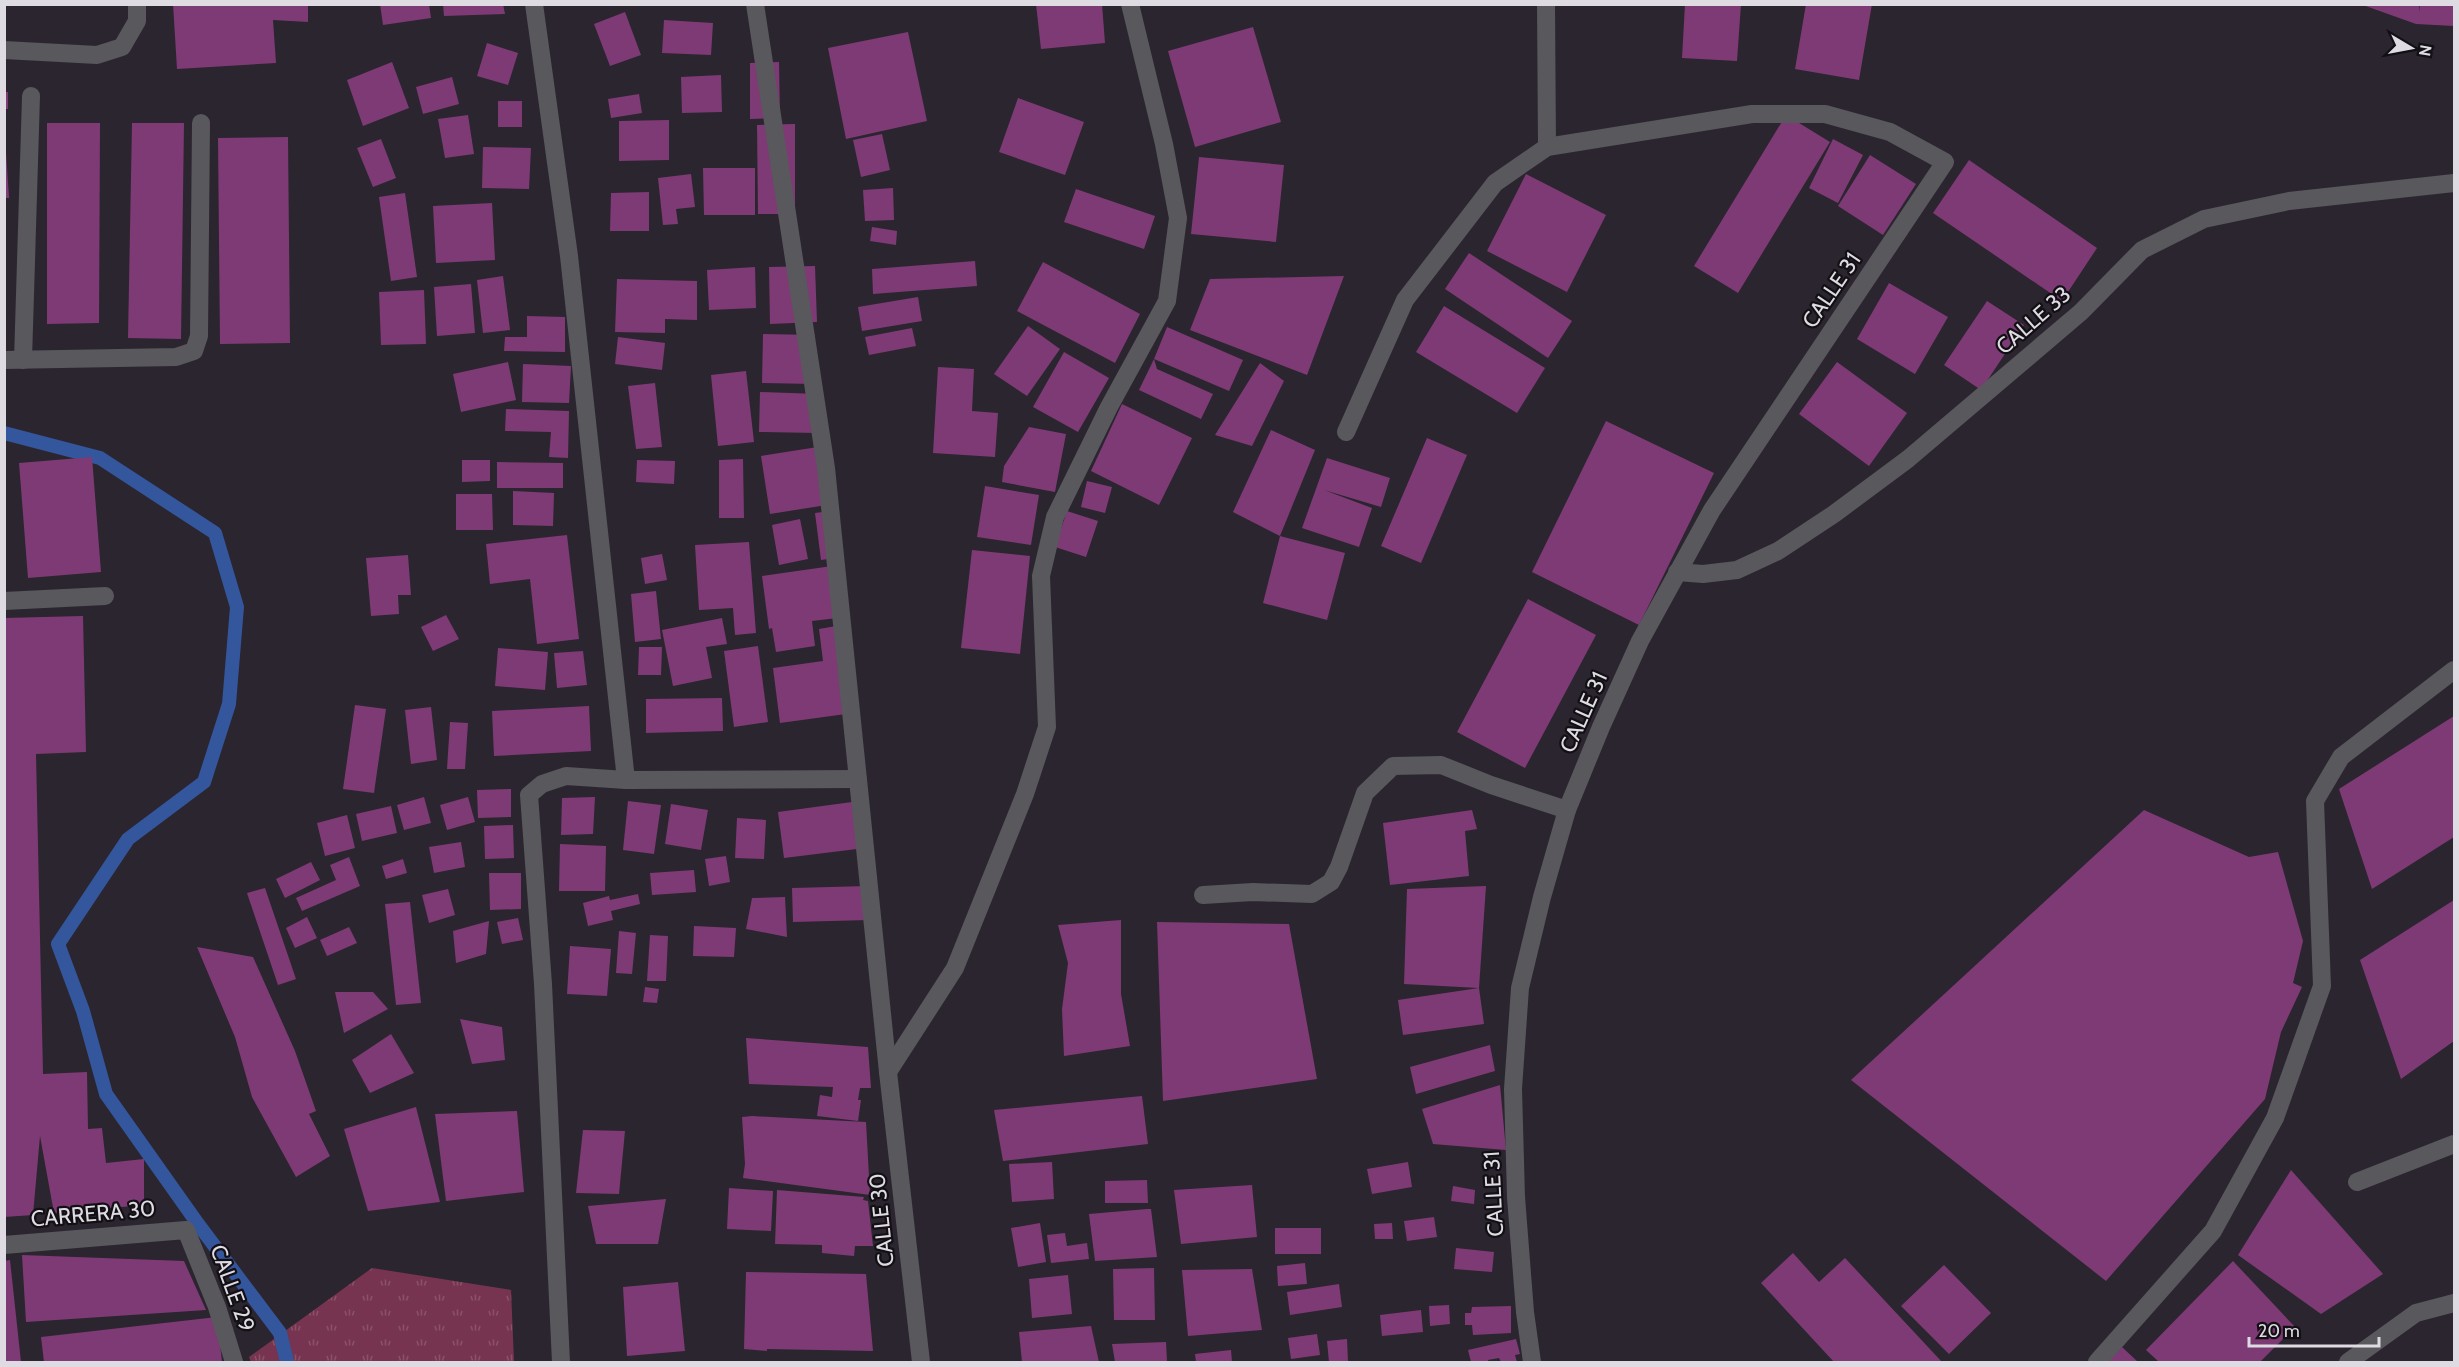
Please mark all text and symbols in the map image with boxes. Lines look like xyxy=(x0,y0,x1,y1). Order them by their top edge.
north arrow xyxy=(2381,18,2441,78)
text: N xyxy=(2415,43,2436,58)
street label: CALLE 31 xyxy=(1796,247,1866,333)
street label: CALLE 33 xyxy=(1990,281,2076,360)
street label: CALLE 31 xyxy=(1554,668,1613,757)
street label: CALLE 31 xyxy=(1478,1151,1509,1237)
street label: CALLE 30 xyxy=(863,1172,900,1268)
street label: CARRERA 30 xyxy=(30,1195,156,1232)
street label: CALLE 29 xyxy=(204,1241,261,1335)
scale bar xyxy=(2249,1310,2380,1348)
text: 20 m xyxy=(2258,1320,2300,1342)

